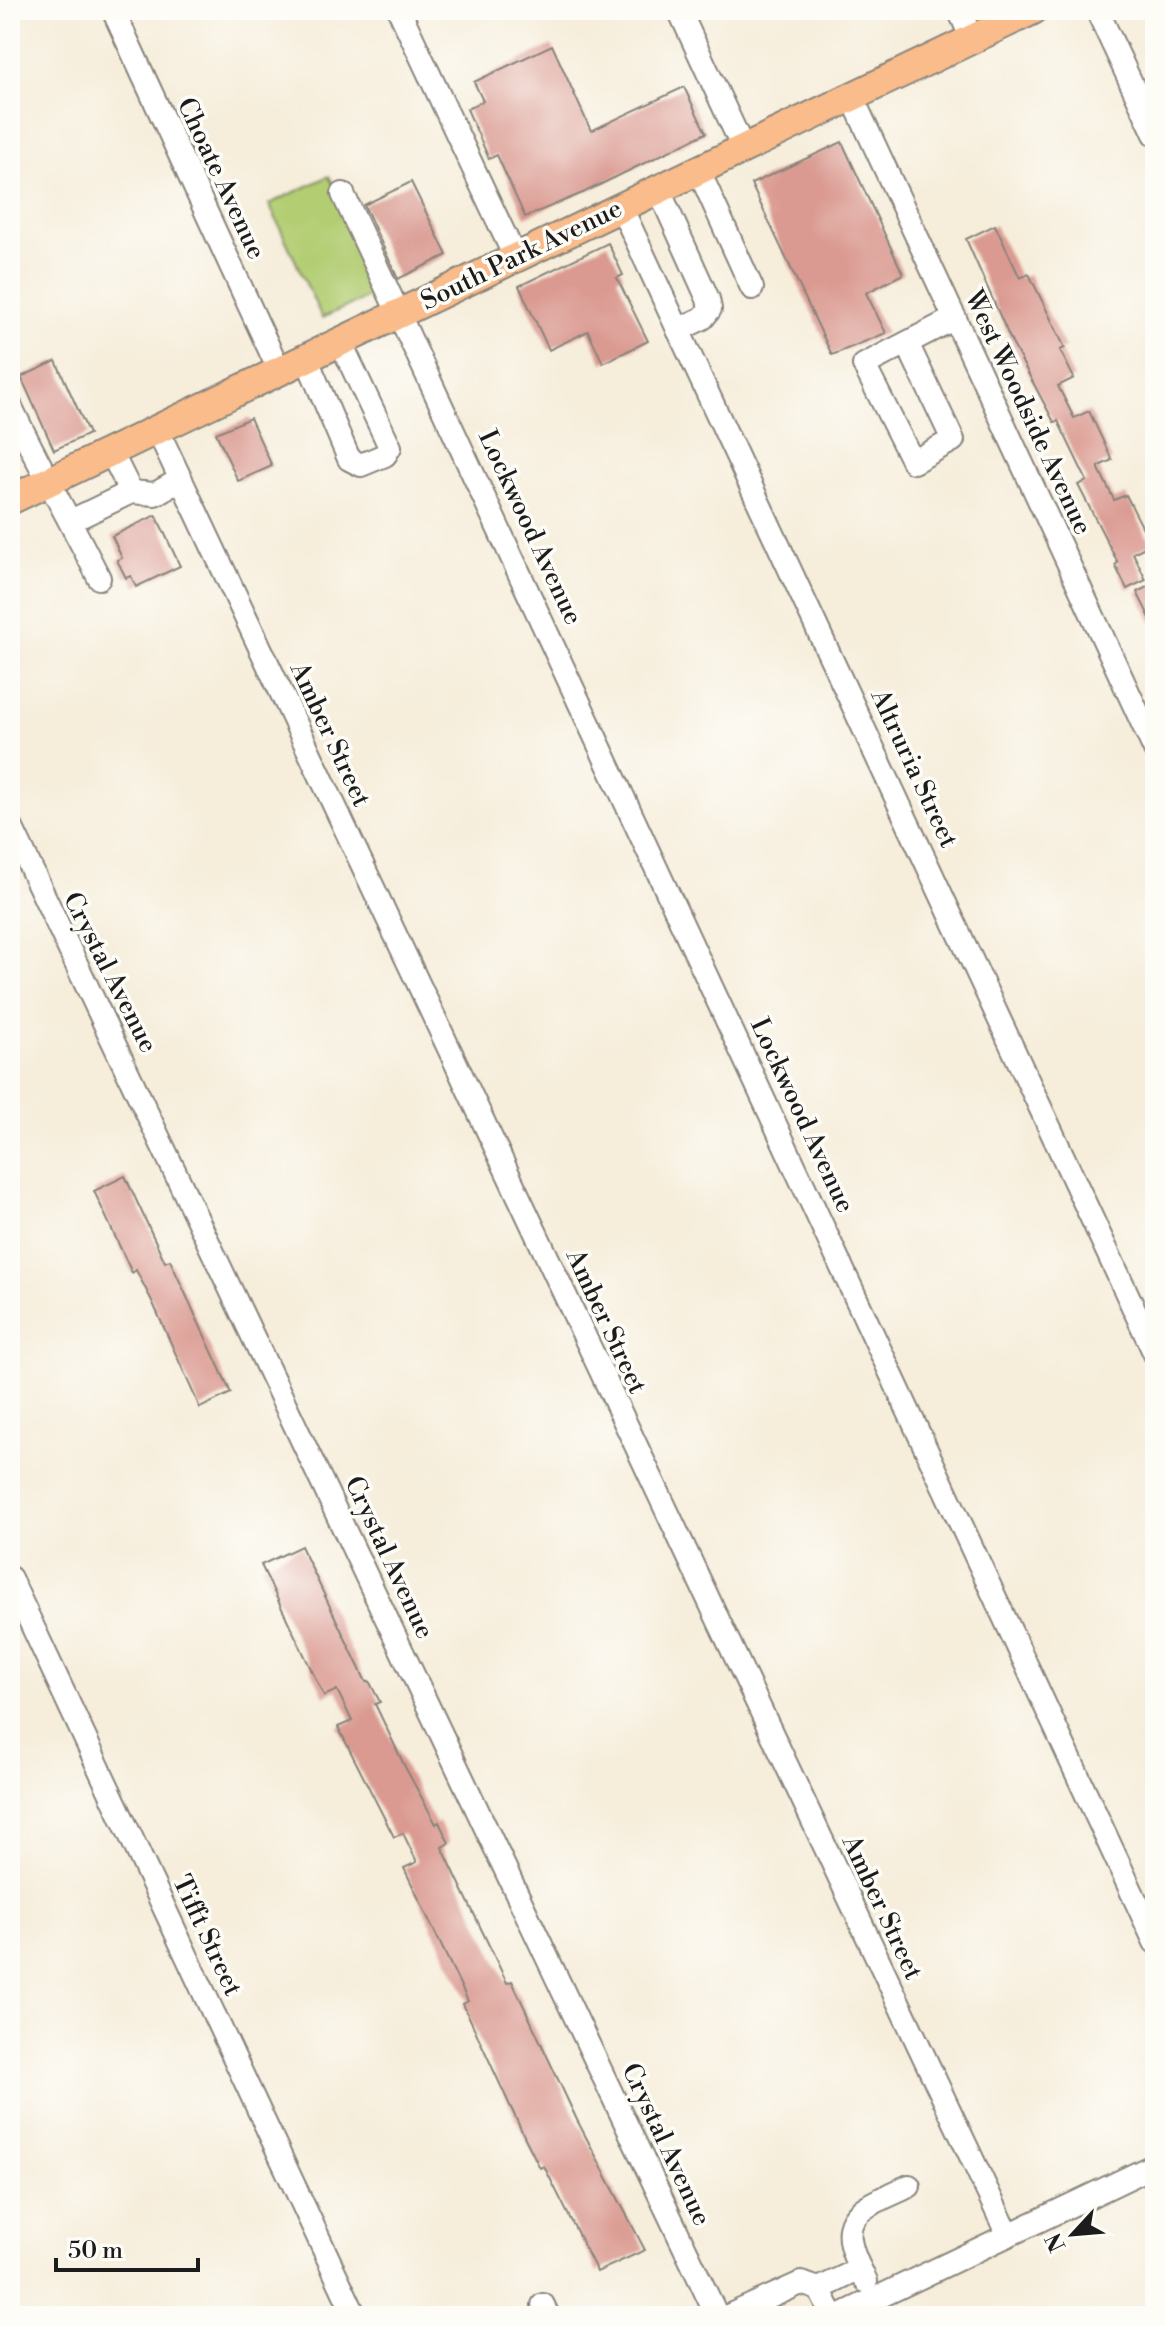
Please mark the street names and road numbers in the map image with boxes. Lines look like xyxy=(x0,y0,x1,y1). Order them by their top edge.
street label: Choate Avenue xyxy=(170,93,272,264)
street label: South Park Avenue xyxy=(416,192,627,317)
street label: West Woodside Avenue xyxy=(957,284,1099,540)
street label: Lockwood Avenue xyxy=(471,425,589,630)
street label: Amber Street xyxy=(282,656,378,812)
street label: Altruria Street xyxy=(863,683,965,853)
street label: Crystal Avenue xyxy=(56,887,164,1058)
street label: Lockwood Avenue xyxy=(743,1013,861,1218)
street label: Amber Street xyxy=(558,1243,654,1399)
street label: Crystal Avenue xyxy=(337,1471,441,1644)
street label: Amber Street xyxy=(834,1829,930,1985)
street label: Tifft Street xyxy=(165,1870,249,2001)
street label: Crystal Avenue xyxy=(614,2058,718,2231)

